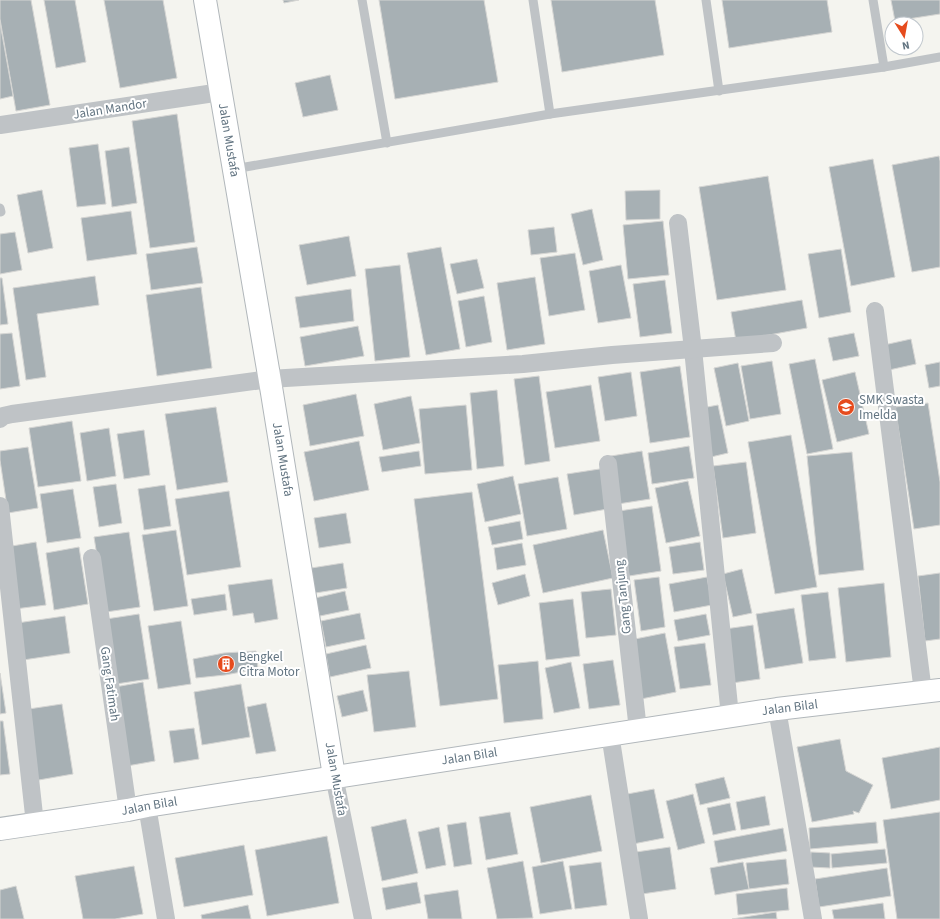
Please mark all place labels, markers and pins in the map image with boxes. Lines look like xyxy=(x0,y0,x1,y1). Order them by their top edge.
place label: SMK Swasta Imelda xyxy=(859,391,924,424)
school or university icon: SMK Swasta Imelda xyxy=(836,397,856,417)
place label: Bengkel Citra Motor xyxy=(239,648,300,681)
building icon: Bengkel Citra Motor xyxy=(216,654,236,674)

